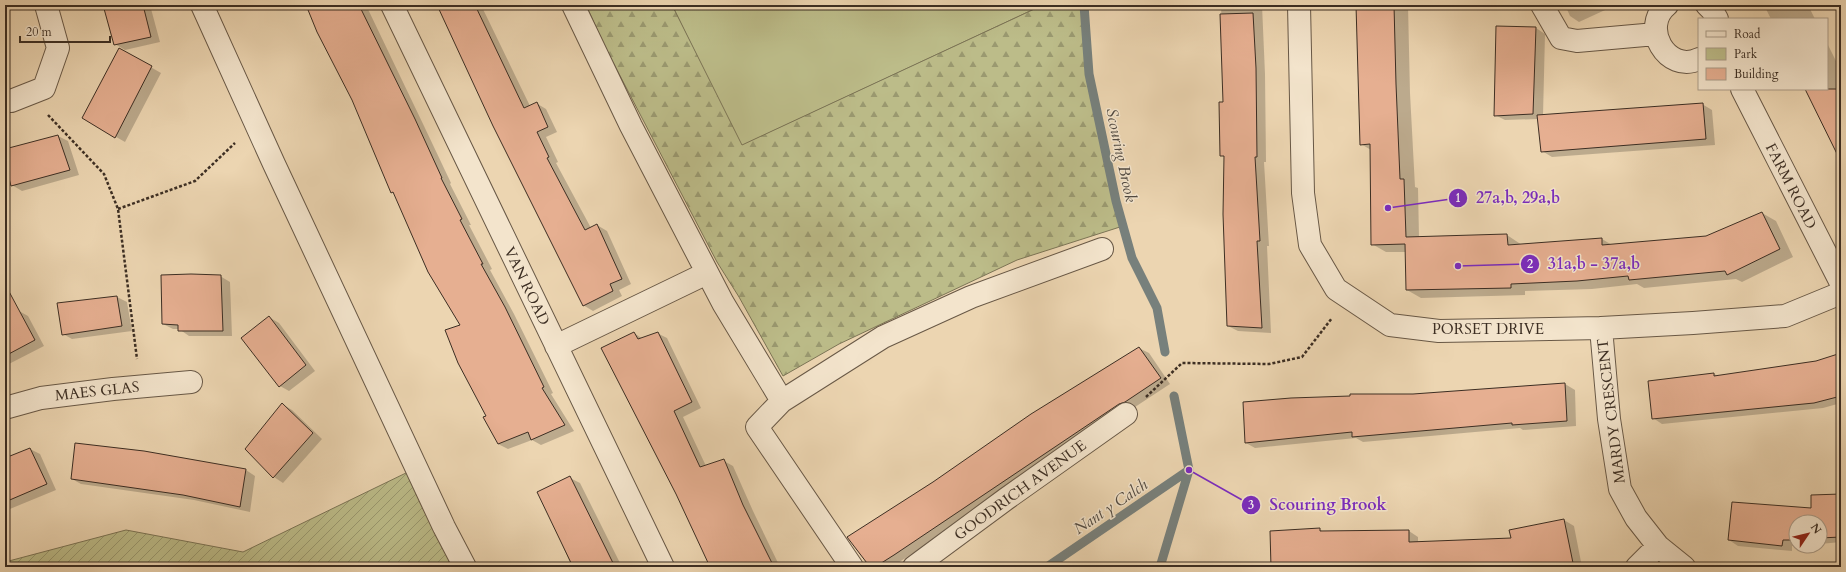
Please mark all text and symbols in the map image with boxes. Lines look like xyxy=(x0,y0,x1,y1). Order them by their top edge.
scale bar xyxy=(20,18,110,44)
legend xyxy=(1698,18,1828,90)
text: 20 m xyxy=(26,24,53,40)
text: Road xyxy=(1734,26,1761,42)
text: Park xyxy=(1734,46,1758,62)
text: Building xyxy=(1734,66,1779,82)
water label: Scouring Brook xyxy=(1100,106,1142,204)
street label: FARM ROAD xyxy=(1761,140,1821,232)
callout: 27a,b, 29a,b xyxy=(1448,184,1568,212)
text: 27a,b, 29a,b xyxy=(1476,187,1560,209)
text: 1 xyxy=(1455,190,1461,206)
street label: VAN ROAD xyxy=(499,244,555,328)
callout: 31a,b - 37a,b xyxy=(1520,250,1648,278)
text: 31a,b - 37a,b xyxy=(1548,253,1640,275)
text: 2 xyxy=(1527,256,1533,272)
street label: PORSET DRIVE xyxy=(1432,319,1544,339)
street label: MARDY CRESCENT xyxy=(1592,337,1630,485)
street label: MAES GLAS xyxy=(54,377,140,405)
street label: GOODRICH AVENUE xyxy=(950,435,1090,545)
water label: Nant y Calch xyxy=(1069,474,1152,540)
callout: Scouring Brook xyxy=(1241,491,1394,519)
text: Scouring Brook xyxy=(1269,494,1387,516)
text: 3 xyxy=(1248,497,1254,513)
north arrow xyxy=(1788,514,1828,554)
text: N xyxy=(1807,520,1825,537)

